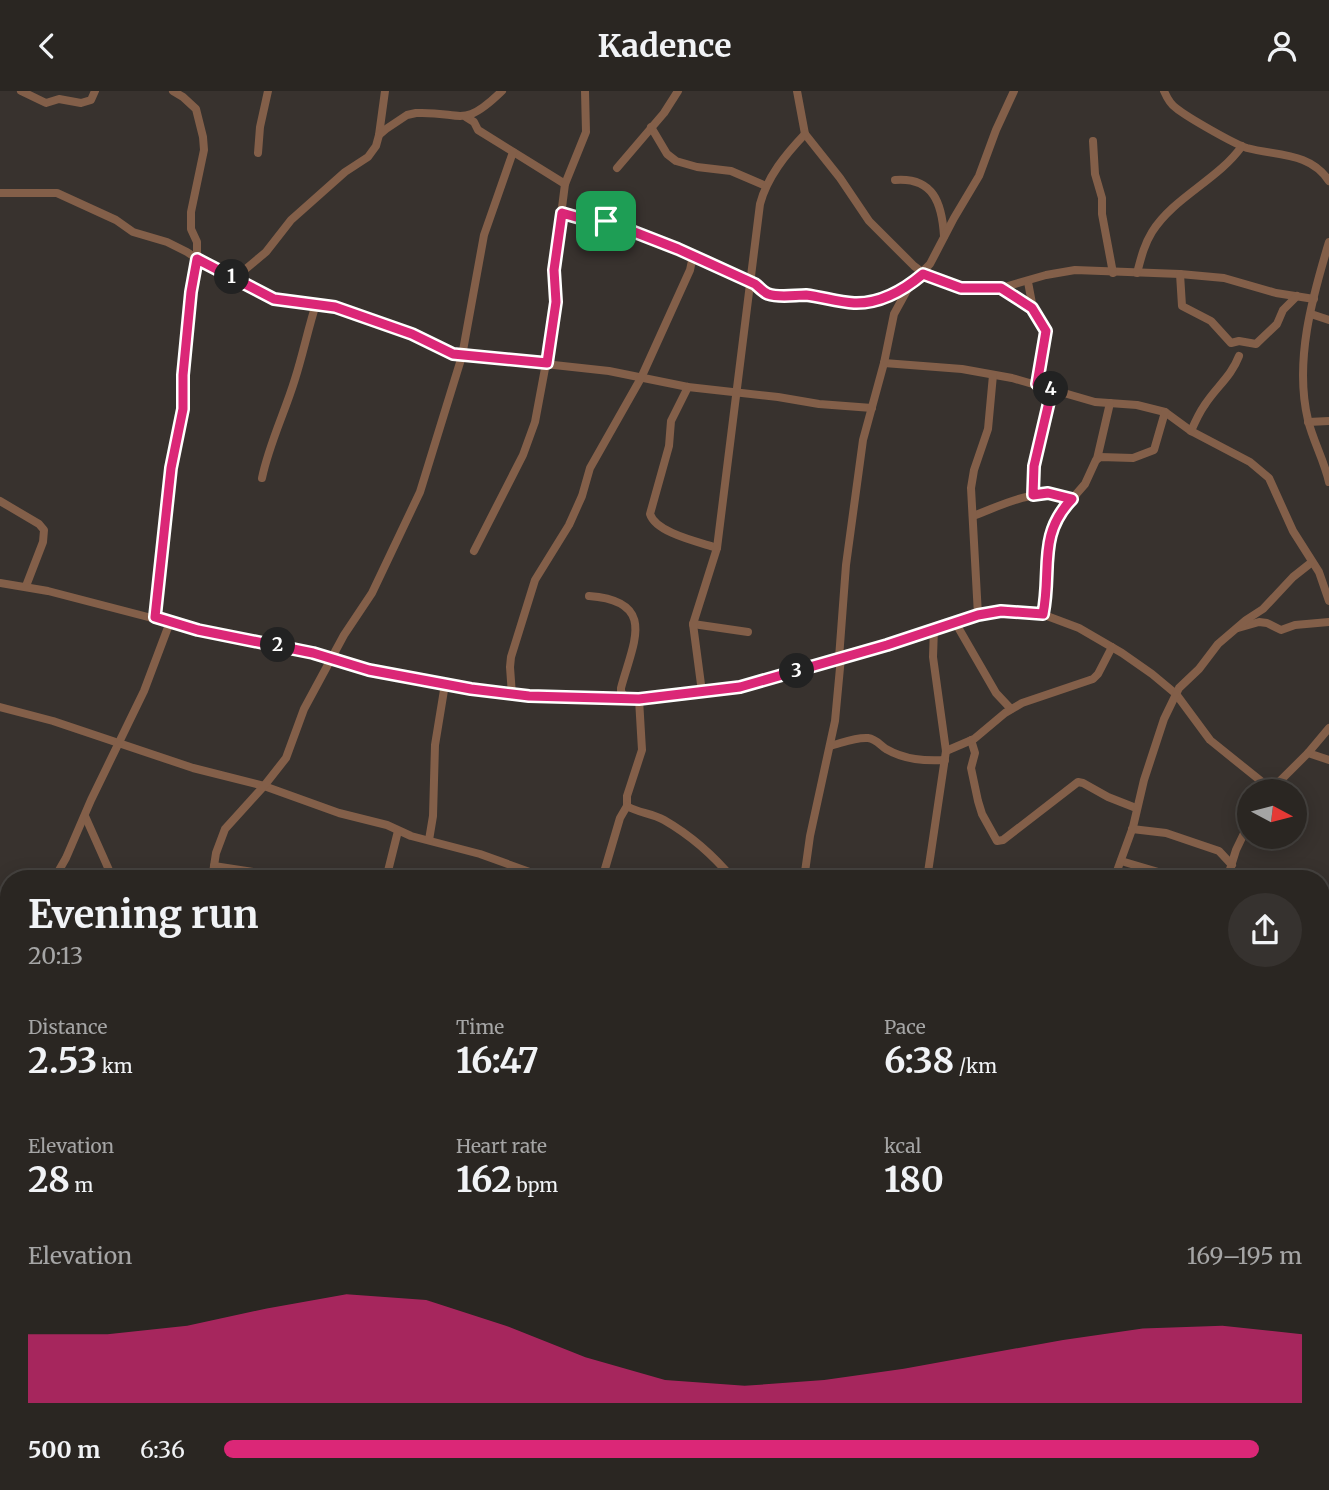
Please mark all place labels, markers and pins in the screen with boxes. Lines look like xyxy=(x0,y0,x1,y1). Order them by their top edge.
pin xyxy=(576,191,636,251)
pin: 1 xyxy=(215,259,250,295)
pin: 4 xyxy=(1034,371,1068,407)
pin: 2 xyxy=(260,627,296,663)
pin: 3 xyxy=(780,653,814,689)

